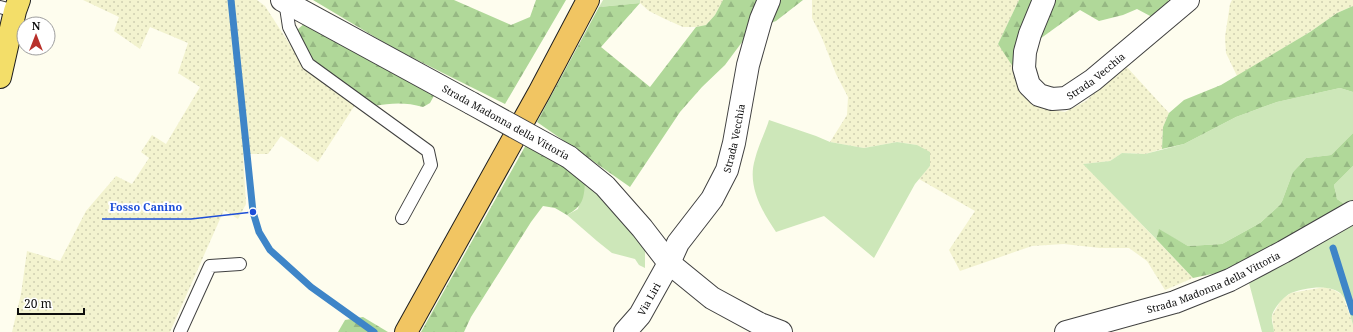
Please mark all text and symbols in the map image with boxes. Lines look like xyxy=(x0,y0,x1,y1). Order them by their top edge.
north arrow xyxy=(16,16,56,56)
text: N xyxy=(32,18,41,33)
street label: Strada Vecchia xyxy=(1064,49,1128,103)
street label: Strada Madonna della Vittoria xyxy=(440,81,573,163)
street label: Strada Vecchia xyxy=(720,102,748,174)
callout: Fosso Canino xyxy=(102,196,191,219)
text: Fosso Canino xyxy=(110,199,183,214)
street label: Strada Madonna della Vittoria xyxy=(1145,248,1283,316)
street label: Via Liri xyxy=(634,279,664,318)
scale bar xyxy=(18,290,84,316)
text: 20 m xyxy=(24,295,52,312)

